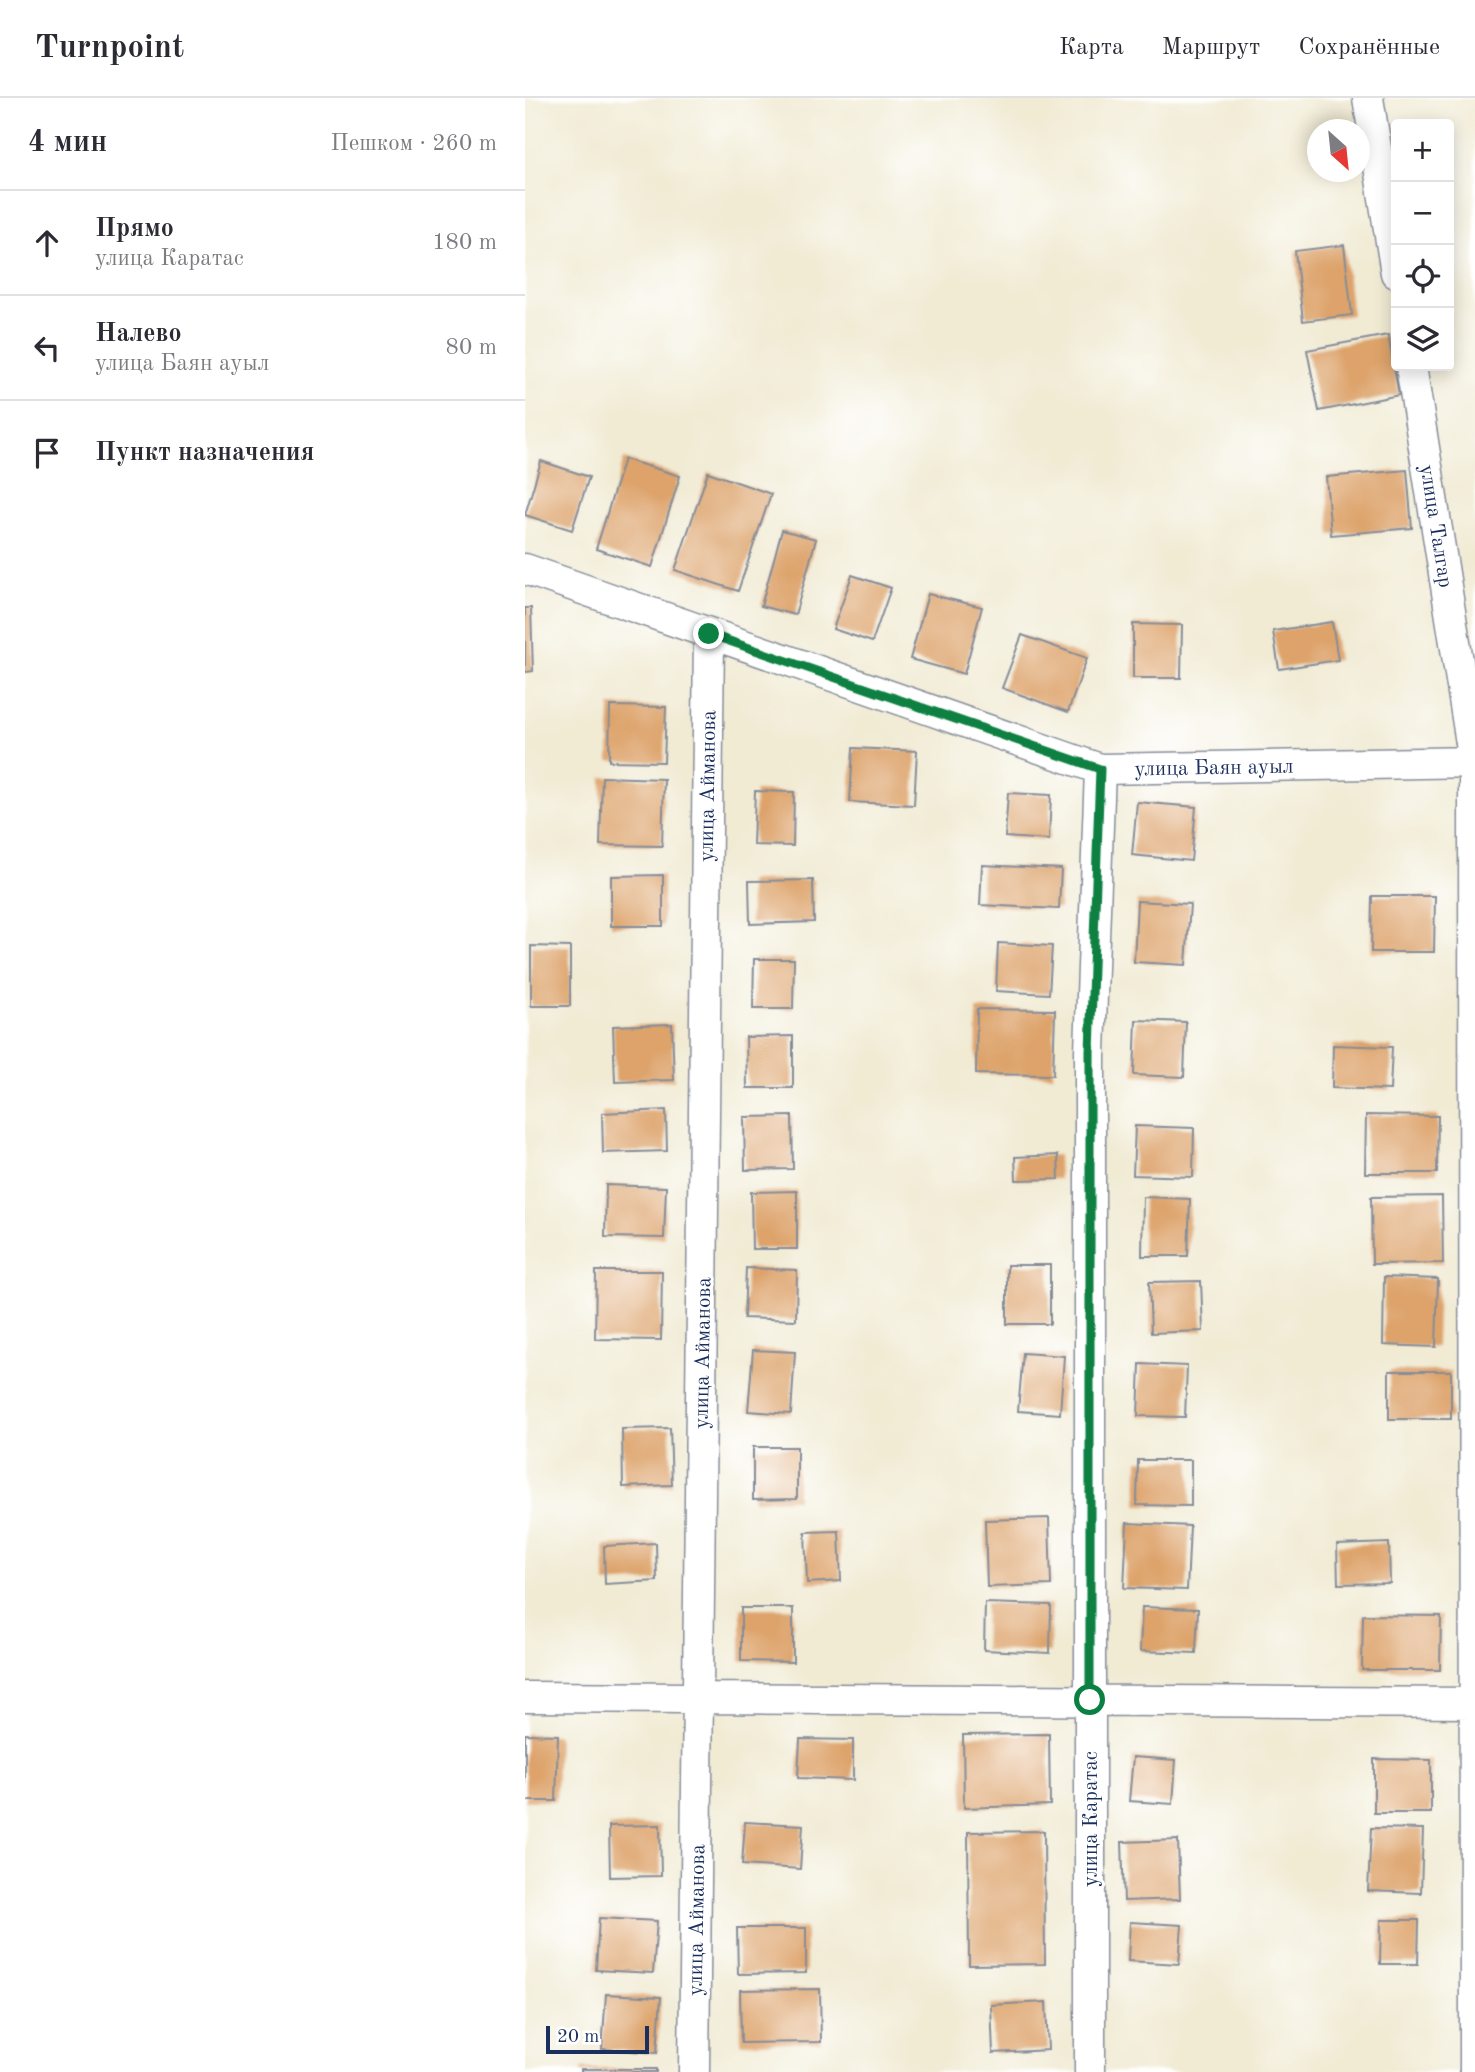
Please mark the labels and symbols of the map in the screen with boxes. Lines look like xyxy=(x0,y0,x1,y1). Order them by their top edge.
north arrow xyxy=(1307,119,1370,182)
street label: улица Талгар xyxy=(1415,463,1456,589)
route end xyxy=(693,618,724,649)
street label: улица Айманова xyxy=(697,710,720,862)
street label: улица Баян ауыл xyxy=(1134,757,1294,780)
street label: улица Айманова xyxy=(692,1277,715,1429)
route start xyxy=(1074,1684,1105,1715)
street label: улица Каратас xyxy=(1081,1751,1102,1887)
street label: улица Айманова xyxy=(686,1844,709,1996)
scale bar xyxy=(546,2023,649,2055)

